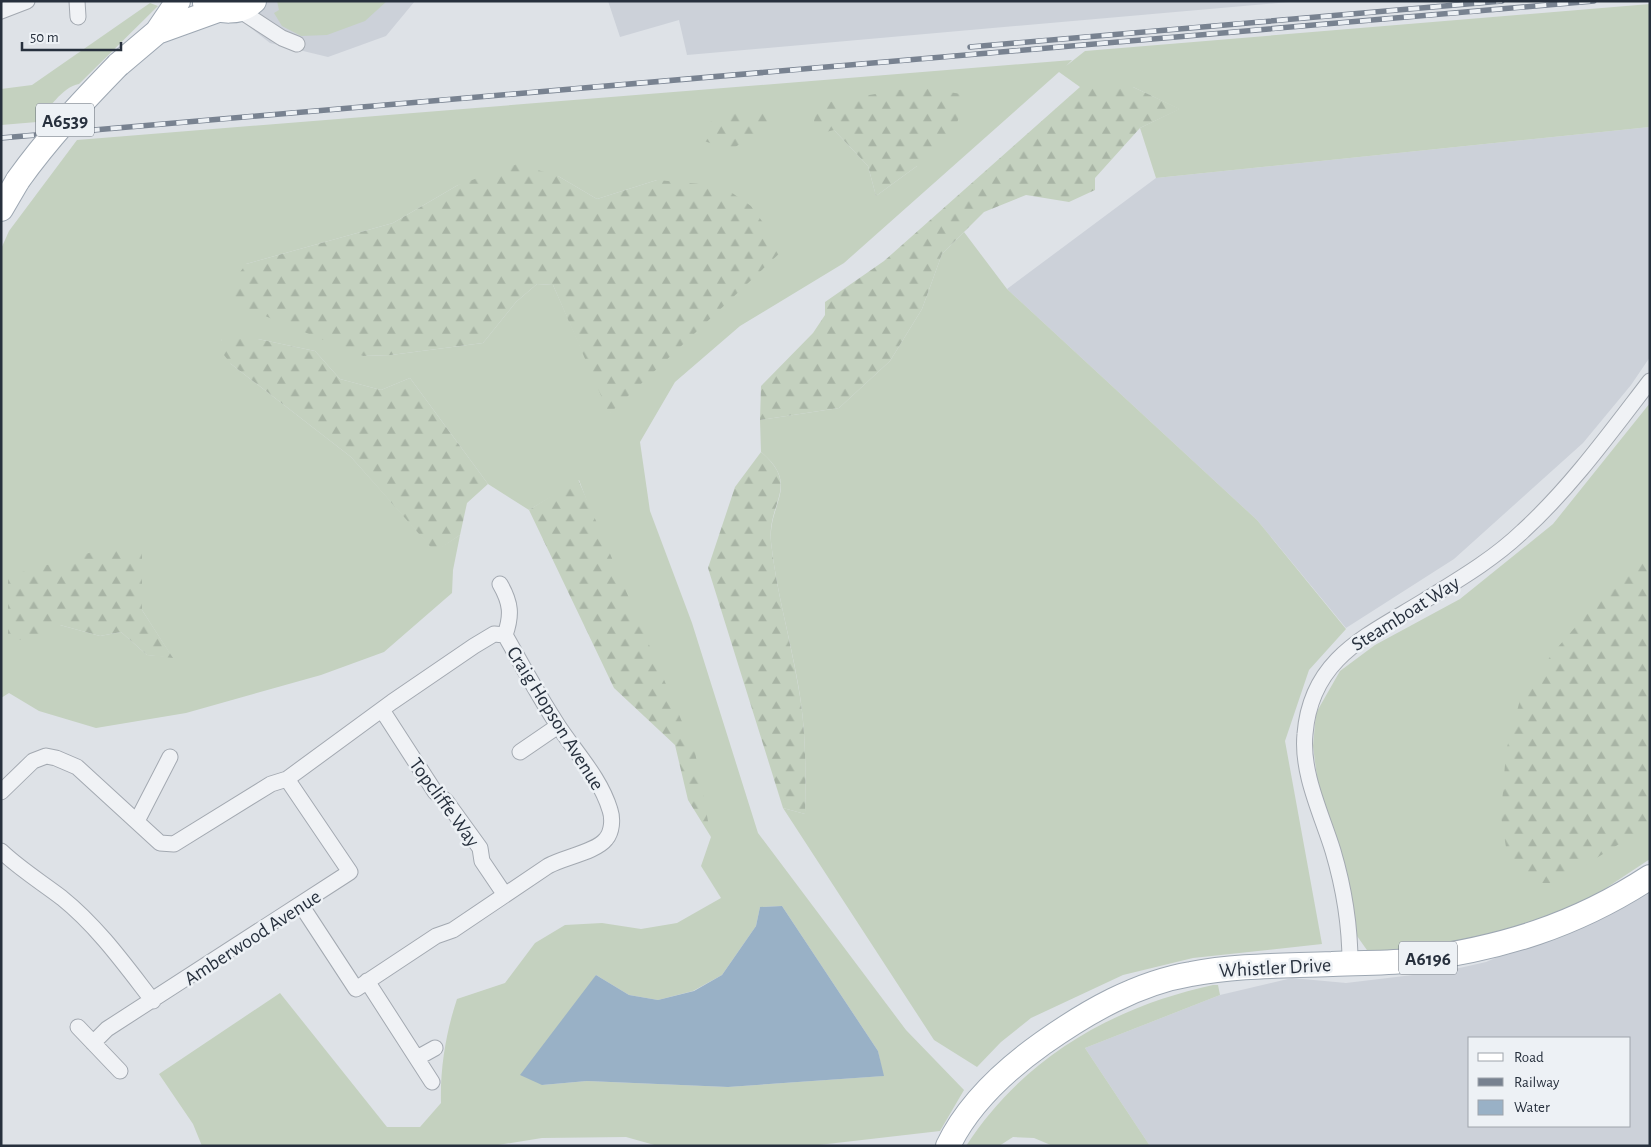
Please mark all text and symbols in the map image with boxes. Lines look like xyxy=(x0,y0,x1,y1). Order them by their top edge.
scale bar xyxy=(22,20,121,52)
text: 50 m xyxy=(30,30,59,45)
road number: A6539 xyxy=(36,104,94,136)
street label: Steamboat Way xyxy=(1348,573,1463,655)
street label: Craig Hopson Avenue xyxy=(503,643,608,794)
street label: Topcliffe Way xyxy=(405,754,483,851)
street label: Amberwood Avenue xyxy=(181,886,324,989)
road number: A6196 xyxy=(1399,941,1457,974)
street label: Whistler Drive xyxy=(1219,955,1332,981)
legend xyxy=(1468,1037,1631,1127)
text: Road xyxy=(1514,1050,1544,1065)
text: Railway xyxy=(1514,1075,1560,1090)
text: Water xyxy=(1514,1100,1550,1115)

